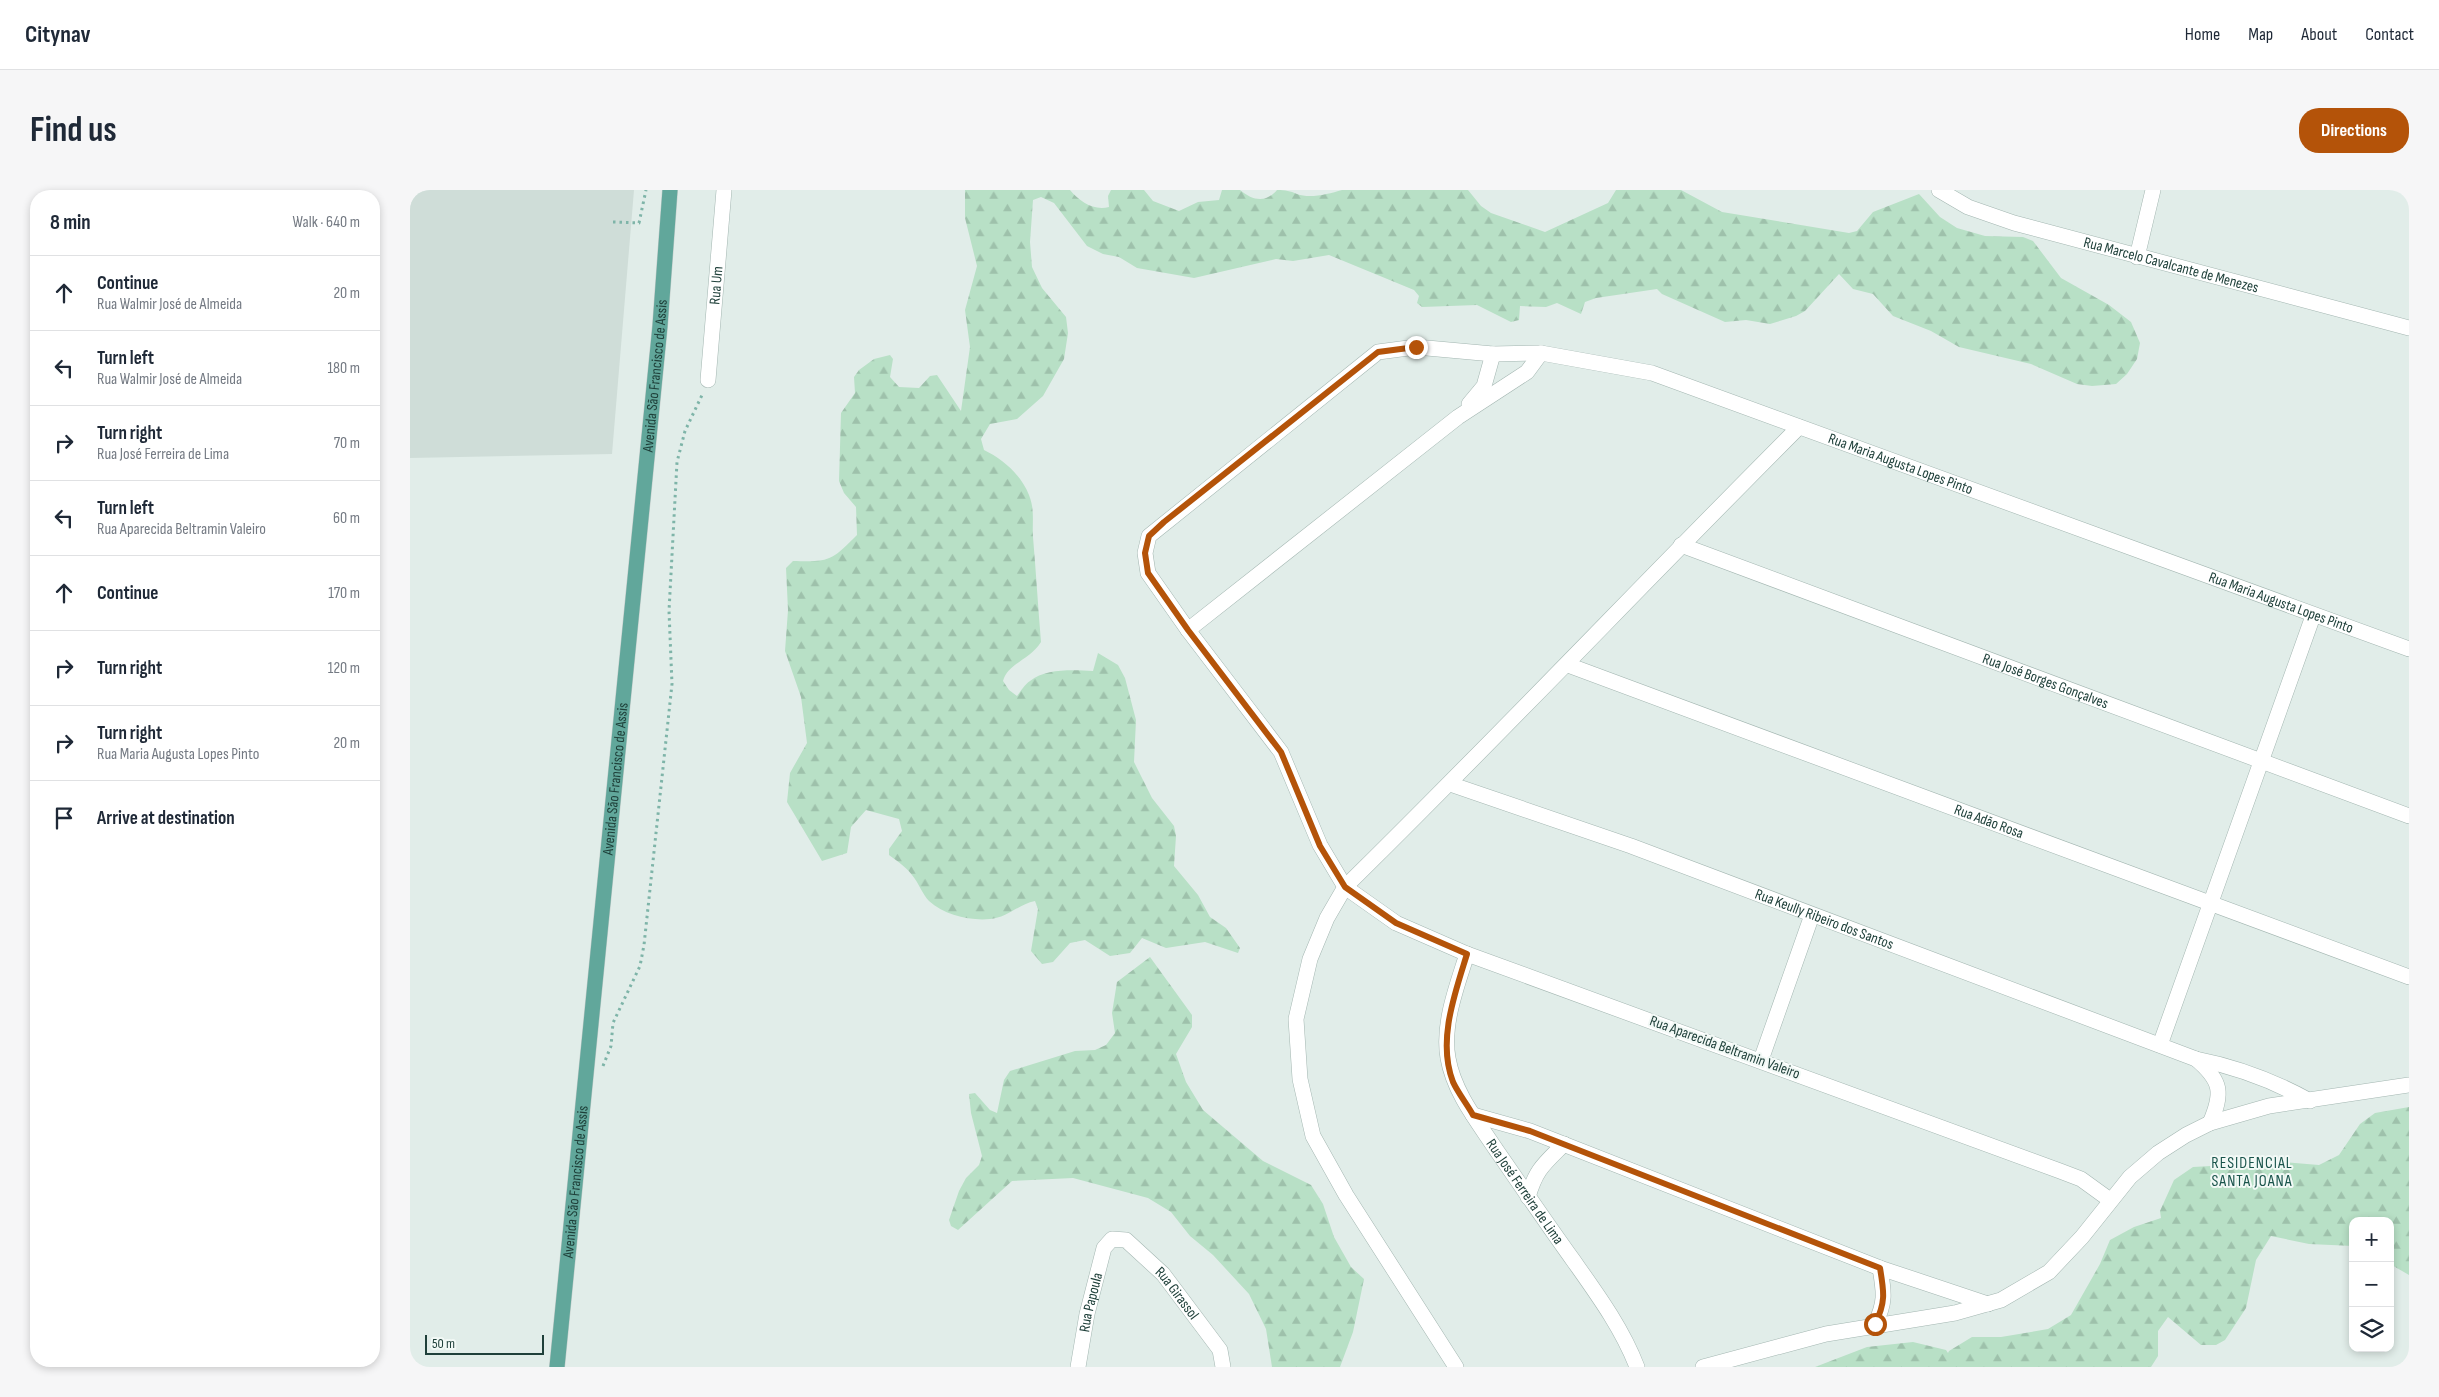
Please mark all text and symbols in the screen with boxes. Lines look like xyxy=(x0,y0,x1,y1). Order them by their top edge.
text: Citynav xyxy=(25,20,91,49)
text: Home xyxy=(2185,24,2220,45)
text: Map xyxy=(2248,24,2273,45)
text: About xyxy=(2301,24,2337,45)
text: Contact xyxy=(2365,24,2414,45)
button: Directions xyxy=(2299,108,2409,153)
text: Find us xyxy=(30,109,117,152)
text: 8 min xyxy=(50,210,91,235)
text: Walk · 640 m xyxy=(293,213,360,232)
street label: Rua Marcelo Cavalcante de Menezes xyxy=(2082,233,2261,298)
street label: Rua Um xyxy=(705,265,728,305)
text: Continue xyxy=(97,272,158,295)
icon: ahead xyxy=(50,279,78,307)
text: 20 m xyxy=(333,284,360,303)
text: Rua Walmir José de Almeida xyxy=(97,295,242,314)
street label: Avenida São Francisco de Assis xyxy=(638,299,672,454)
route end xyxy=(1405,336,1428,359)
text: Turn left xyxy=(97,347,154,370)
icon: left xyxy=(50,354,78,382)
text: 180 m xyxy=(327,359,360,378)
text: Rua Walmir José de Almeida xyxy=(97,370,242,389)
text: Turn right xyxy=(97,422,162,445)
icon: right xyxy=(50,429,78,457)
street label: Rua Maria Augusta Lopes Pinto xyxy=(1826,429,1975,499)
text: 70 m xyxy=(334,434,360,453)
text: Rua José Ferreira de Lima xyxy=(97,445,229,464)
text: Turn left xyxy=(97,497,154,520)
icon: left xyxy=(50,504,78,532)
text: 60 m xyxy=(333,509,360,528)
text: Rua Aparecida Beltramin Valeiro xyxy=(97,520,266,539)
street label: Rua Maria Augusta Lopes Pinto xyxy=(2206,568,2356,638)
icon: ahead xyxy=(50,579,78,607)
text: Continue xyxy=(97,582,158,605)
text: 170 m xyxy=(328,584,360,603)
street label: Rua José Borges Gonçalves xyxy=(1980,649,2111,713)
icon: right xyxy=(50,654,78,682)
text: Turn right xyxy=(97,657,162,680)
text: 120 m xyxy=(328,659,360,678)
street label: Avenida São Francisco de Assis xyxy=(599,702,633,857)
text: Turn right xyxy=(97,722,162,745)
icon: right xyxy=(50,729,78,757)
text: 20 m xyxy=(333,734,360,753)
text: Rua Maria Augusta Lopes Pinto xyxy=(97,745,259,764)
street label: Rua Adão Rosa xyxy=(1952,800,2026,843)
icon: arrive xyxy=(50,804,78,832)
text: Arrive at destination xyxy=(97,807,235,830)
street label: Rua Keully Ribeiro dos Santos xyxy=(1752,885,1896,954)
street label: Rua Aparecida Beltramin Valeiro xyxy=(1647,1011,1803,1083)
street label: Avenida São Francisco de Assis xyxy=(559,1105,593,1260)
street label: Rua José Ferreira de Lima xyxy=(1482,1135,1568,1248)
district label: RESIDENCIAL SANTA JOANA xyxy=(2211,1154,2293,1191)
map controls xyxy=(2349,1217,2394,1352)
button: + xyxy=(2349,1217,2394,1262)
button: − xyxy=(2349,1262,2394,1307)
street label: Rua Girassol xyxy=(1151,1263,1203,1323)
street label: Rua Papoula xyxy=(1075,1270,1107,1333)
button: layers xyxy=(2349,1307,2394,1352)
route start xyxy=(1864,1313,1887,1336)
scale bar xyxy=(425,1332,544,1355)
text: 50 m xyxy=(432,1335,455,1352)

